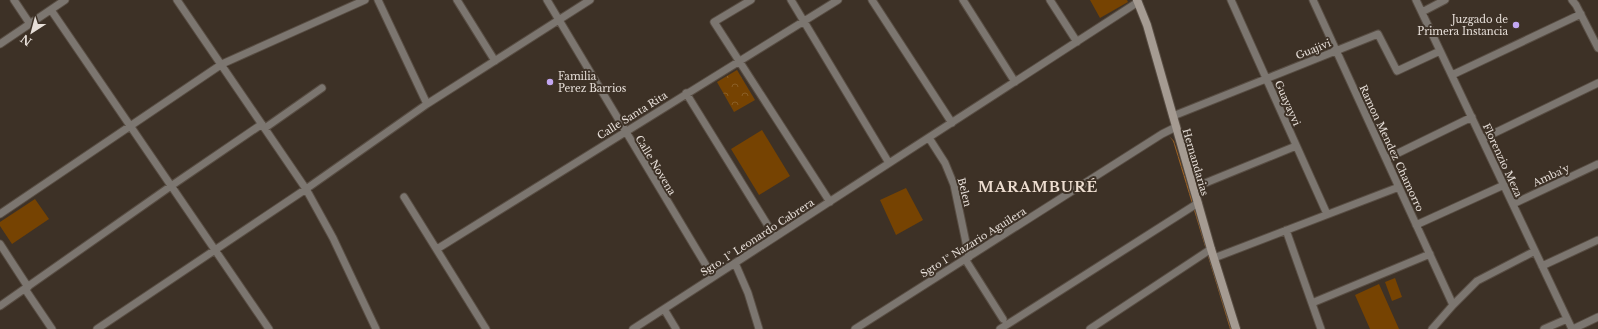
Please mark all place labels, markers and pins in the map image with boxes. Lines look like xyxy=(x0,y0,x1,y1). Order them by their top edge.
place label: Juzgado de Primera Instancia xyxy=(1417,13,1508,38)
marker: Juzgado de Primera Instancia xyxy=(1511,20,1521,30)
place label: Familia Perez Barrios xyxy=(558,70,627,95)
marker: Familia Perez Barrios xyxy=(545,77,555,87)

